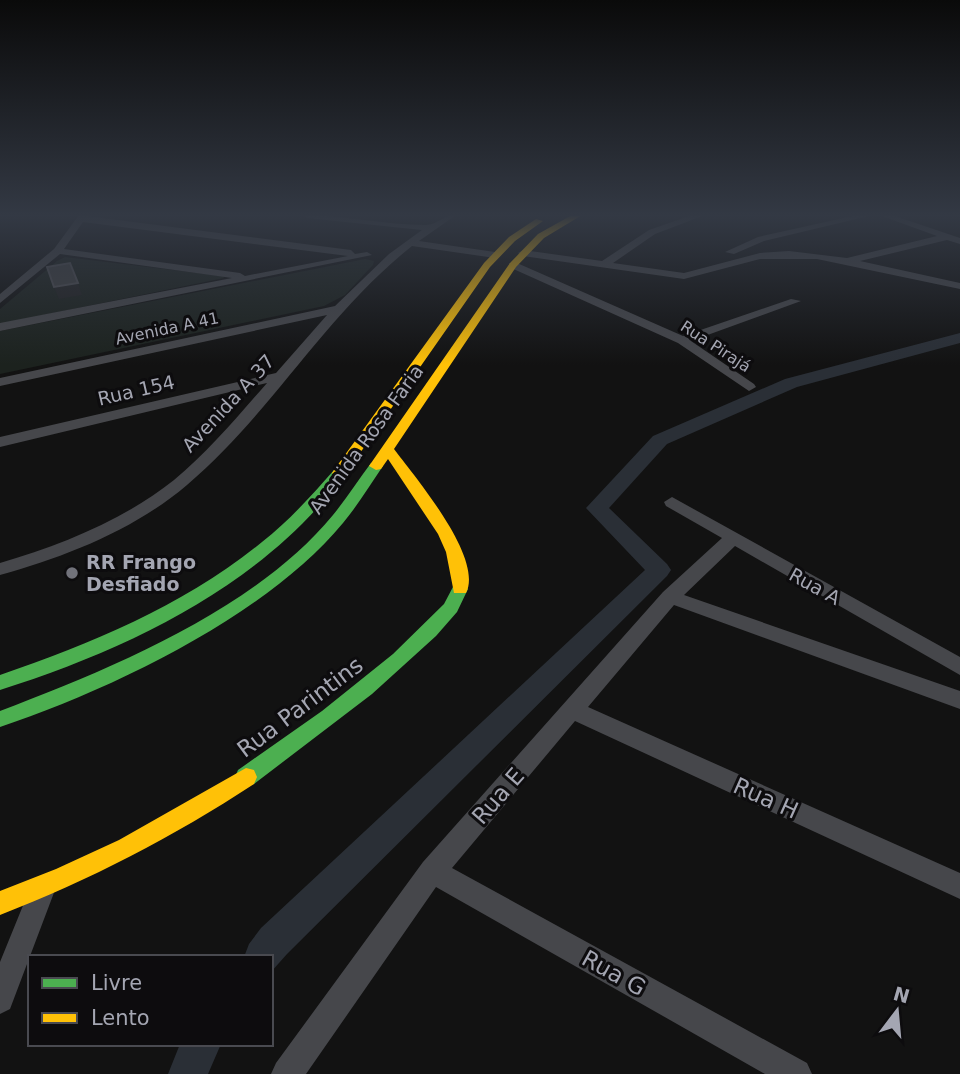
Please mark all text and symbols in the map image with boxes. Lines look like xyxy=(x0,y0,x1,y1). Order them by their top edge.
street label: Avenida A 41 xyxy=(114,308,221,349)
street label: Rua Pirajá xyxy=(677,317,754,376)
street label: Avenida A 37 xyxy=(177,350,279,456)
street label: Avenida Rosa Faria xyxy=(304,360,428,518)
street label: Rua 154 xyxy=(95,370,177,410)
place label: RR Frango Desfiado xyxy=(86,551,196,595)
street label: Rua A xyxy=(786,563,844,609)
marker: RR Frango Desfiado xyxy=(64,565,80,581)
street label: Rua Parintins xyxy=(232,651,368,763)
street label: Rua E xyxy=(467,763,529,829)
street label: Rua H xyxy=(730,772,802,824)
street label: Rua G xyxy=(578,945,650,1001)
legend xyxy=(28,955,273,1046)
text: Livre xyxy=(91,971,142,995)
north arrow xyxy=(862,976,932,1046)
text: N xyxy=(891,982,912,1007)
text: Lento xyxy=(91,1006,150,1030)

